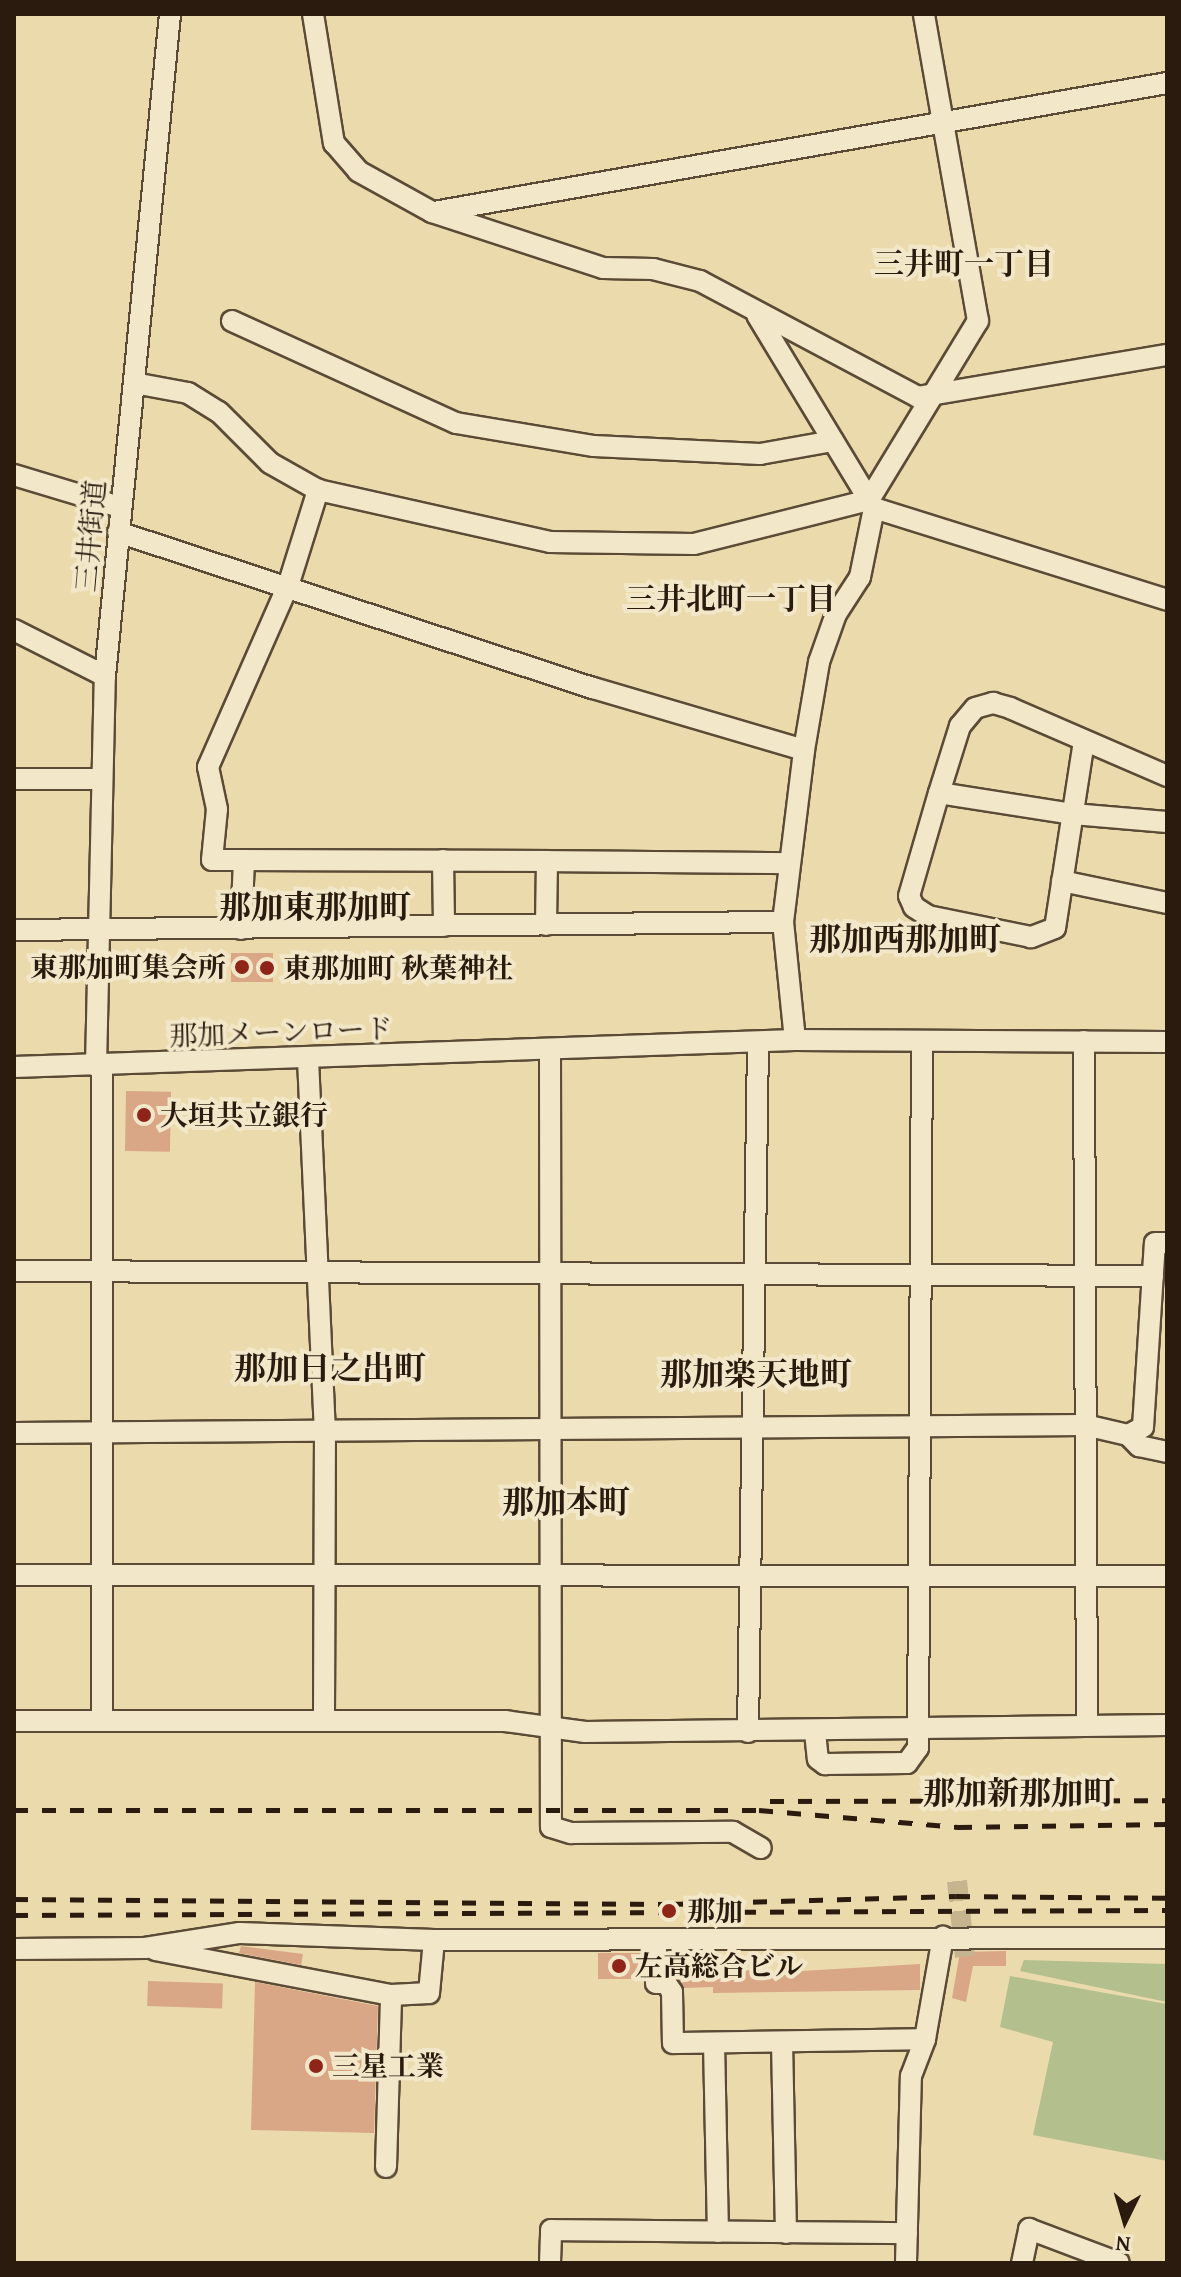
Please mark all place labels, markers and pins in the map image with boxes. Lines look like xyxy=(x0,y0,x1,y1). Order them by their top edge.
place label: 東那加町集会所 xyxy=(30,950,226,984)
place label: 東那加町 秋葉神社 xyxy=(283,951,513,985)
marker: 東那加町集会所 xyxy=(233,958,251,976)
marker: 東那加町 秋葉神社 xyxy=(258,959,276,977)
place label: 大垣共立銀行 xyxy=(160,1098,328,1132)
marker: 大垣共立銀行 xyxy=(135,1106,153,1124)
place label: 那加 xyxy=(687,1894,743,1928)
marker: 那加 xyxy=(658,1900,680,1922)
place label: 左高総合ビル xyxy=(635,1949,803,1983)
marker: 左高総合ビル xyxy=(610,1957,628,1975)
place label: 三星工業 xyxy=(332,2049,444,2083)
marker: 三星工業 xyxy=(307,2057,325,2075)

